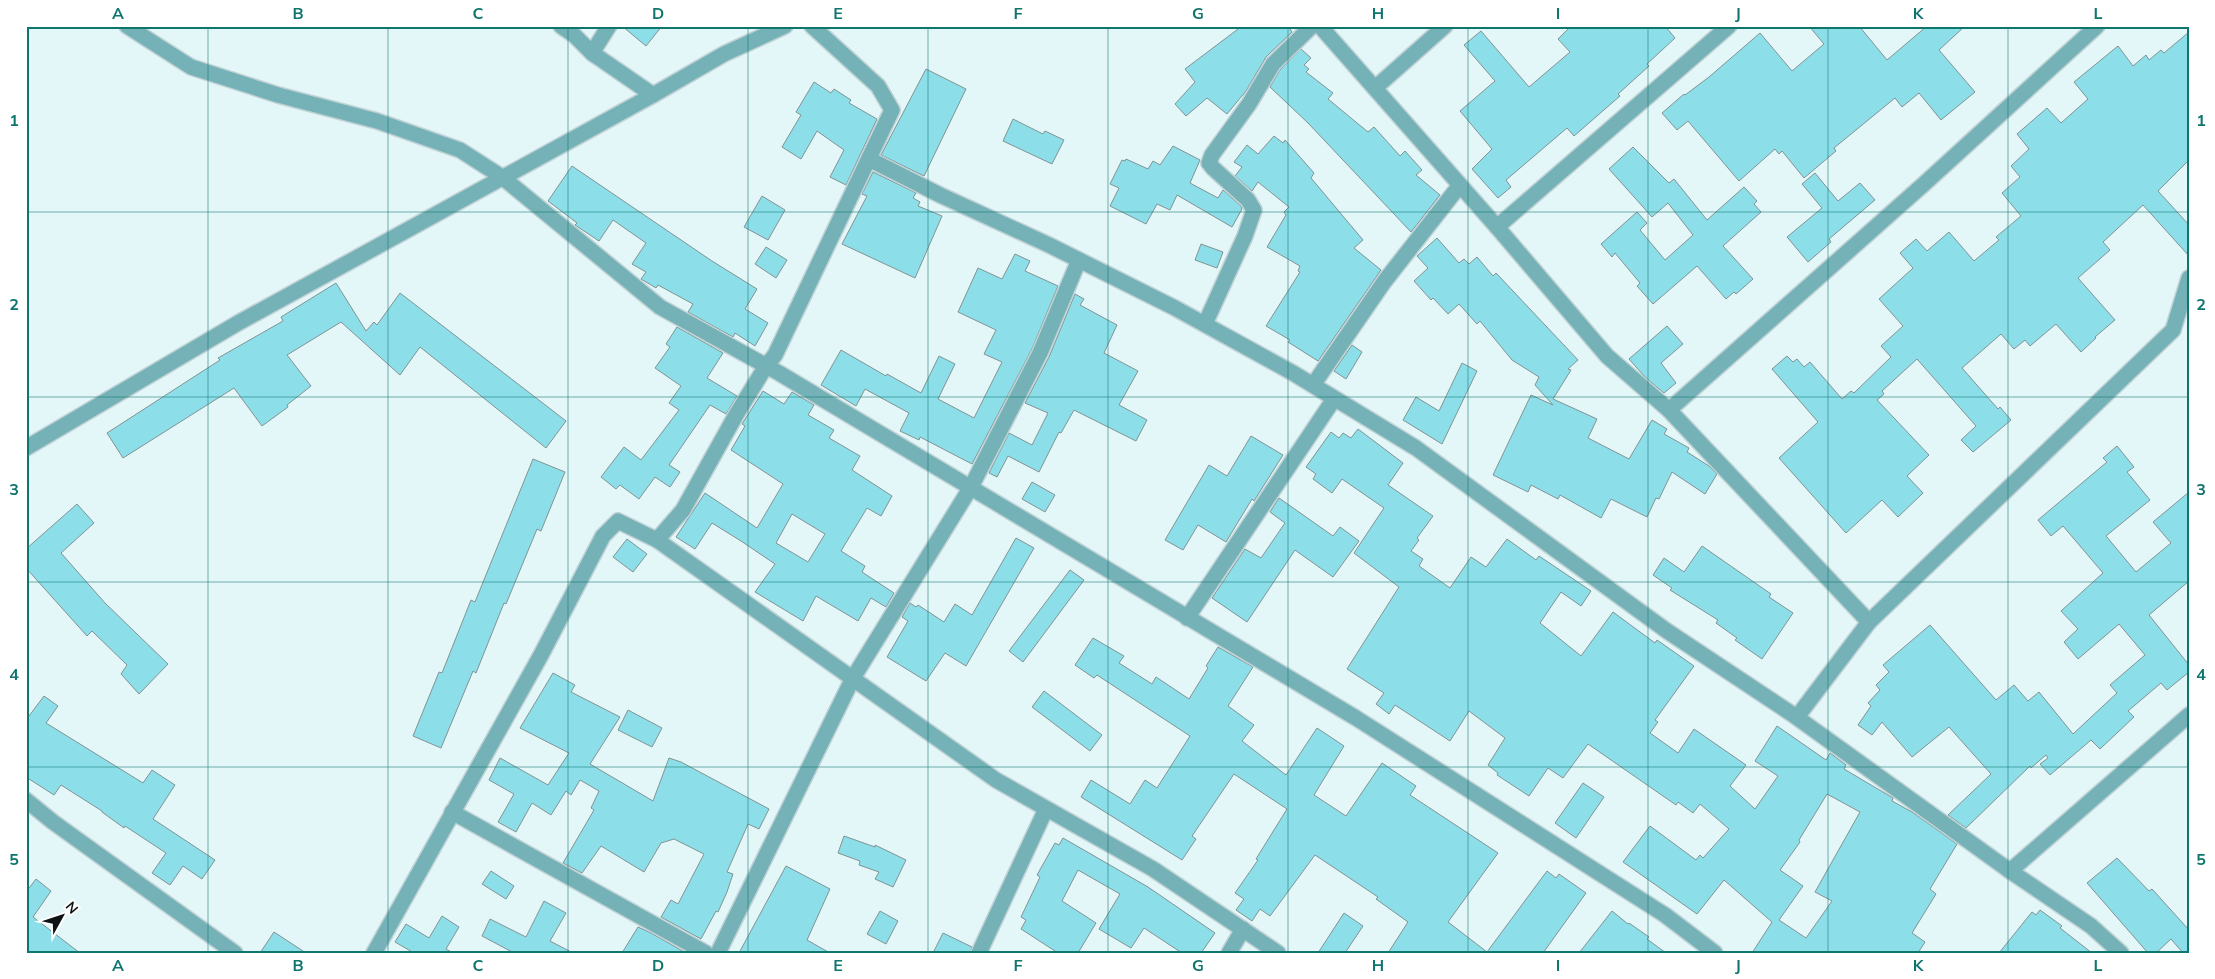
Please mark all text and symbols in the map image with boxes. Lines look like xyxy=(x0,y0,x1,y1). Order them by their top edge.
text: A xyxy=(112,3,124,23)
text: B xyxy=(292,3,304,23)
text: C xyxy=(473,3,484,23)
text: D xyxy=(652,3,664,23)
text: E xyxy=(833,3,843,23)
text: F xyxy=(1013,3,1023,23)
text: G xyxy=(1192,3,1204,23)
text: H xyxy=(1372,3,1384,23)
text: I xyxy=(1556,3,1560,23)
text: J xyxy=(1735,3,1741,23)
text: K xyxy=(1913,3,1925,23)
text: L xyxy=(2094,3,2103,23)
text: 1 xyxy=(9,110,19,130)
text: 1 xyxy=(2196,110,2206,130)
text: 2 xyxy=(9,294,19,314)
text: 2 xyxy=(2196,294,2206,314)
text: 3 xyxy=(9,479,19,499)
text: 3 xyxy=(2196,479,2206,499)
text: 4 xyxy=(9,664,19,684)
text: 4 xyxy=(2196,664,2206,684)
text: 5 xyxy=(9,849,19,869)
text: 5 xyxy=(2196,849,2206,869)
north arrow xyxy=(38,892,88,942)
text: N xyxy=(62,898,82,917)
text: A xyxy=(112,955,124,975)
text: B xyxy=(292,955,304,975)
text: C xyxy=(473,955,484,975)
text: D xyxy=(652,955,664,975)
text: E xyxy=(833,955,843,975)
text: F xyxy=(1013,955,1023,975)
text: G xyxy=(1192,955,1204,975)
text: H xyxy=(1372,955,1384,975)
text: I xyxy=(1556,955,1560,975)
text: J xyxy=(1735,955,1741,975)
text: K xyxy=(1913,955,1925,975)
text: L xyxy=(2094,955,2103,975)

